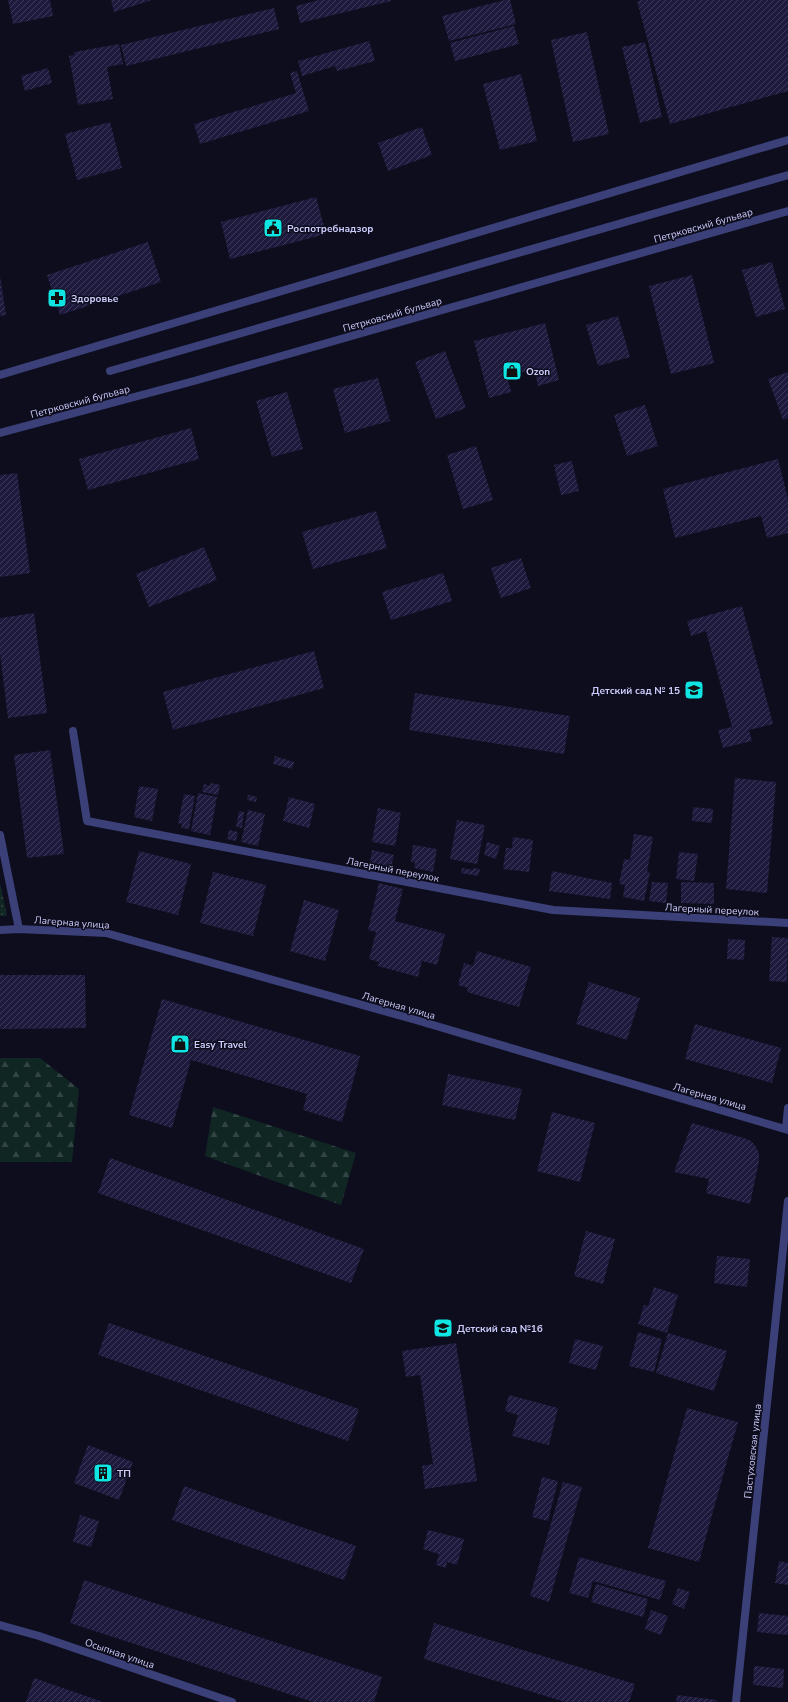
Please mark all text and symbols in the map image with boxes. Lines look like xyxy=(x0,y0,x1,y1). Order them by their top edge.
street label: Петрковский бульвар xyxy=(652,205,754,247)
public building icon: Роспотребнадзор xyxy=(262,217,284,239)
place label: Роспотребнадзор xyxy=(287,222,373,236)
pharmacy icon: Здоровье xyxy=(46,287,68,309)
place label: Здоровье xyxy=(71,292,119,306)
street label: Петрковский бульвар xyxy=(341,294,443,336)
shop icon: Ozon xyxy=(501,360,523,382)
place label: Ozon xyxy=(526,365,550,379)
street label: Петрковский бульвар xyxy=(29,382,132,422)
school or university icon: Детский сад № 15 xyxy=(683,679,705,701)
place label: Детский сад № 15 xyxy=(591,684,680,698)
street label: Лагерный переулок xyxy=(345,854,441,886)
street label: Лагерный переулок xyxy=(665,901,760,919)
street label: Лагерная улица xyxy=(34,913,110,933)
street label: Лагерная улица xyxy=(360,989,437,1023)
shop icon: Easy Travel xyxy=(169,1033,191,1055)
place label: Easy Travel xyxy=(194,1038,247,1052)
street label: Лагерная улица xyxy=(671,1080,748,1114)
school or university icon: Детский сад №16 xyxy=(432,1317,454,1339)
place label: Детский сад №16 xyxy=(457,1322,543,1336)
street label: Пастуховская улица xyxy=(741,1403,765,1499)
building icon: ТП xyxy=(92,1462,114,1484)
place label: ТП xyxy=(117,1467,131,1481)
street label: Осыпная улица xyxy=(83,1635,156,1672)

